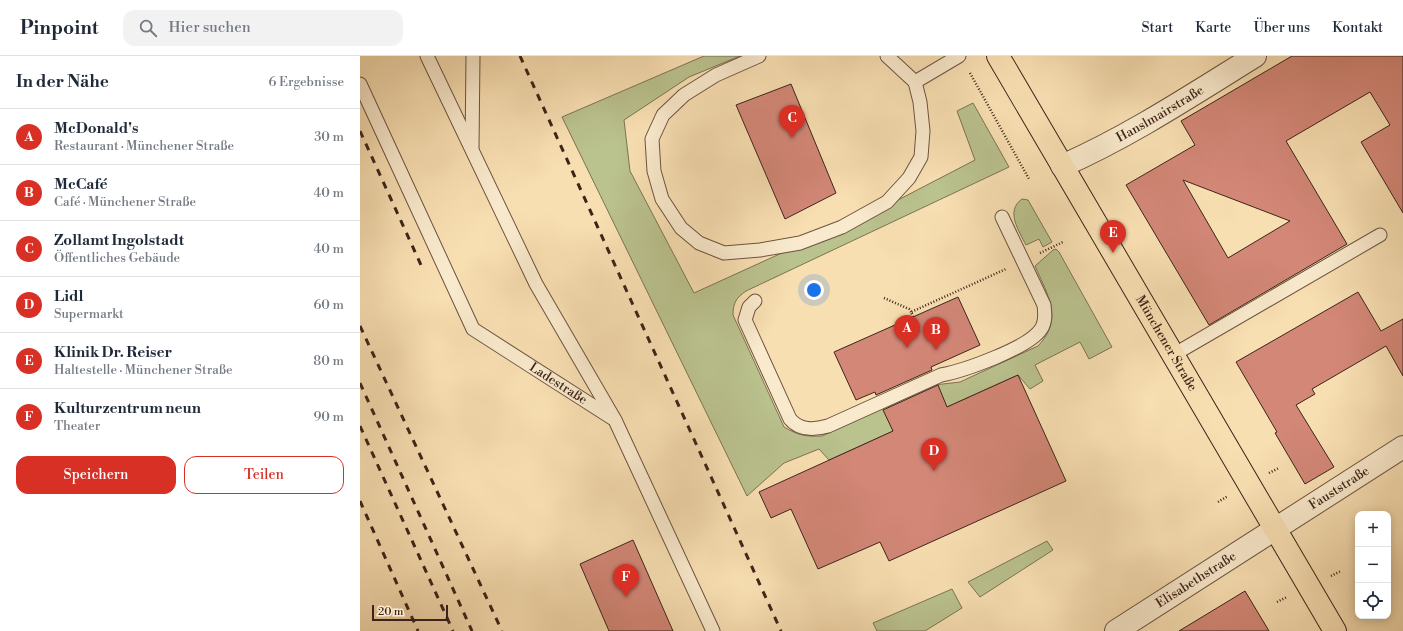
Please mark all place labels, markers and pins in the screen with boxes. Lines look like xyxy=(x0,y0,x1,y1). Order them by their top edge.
pin: C xyxy=(779,105,805,138)
pin: E xyxy=(1100,220,1126,253)
pin: A xyxy=(894,315,920,348)
pin: B xyxy=(923,317,949,350)
pin: D xyxy=(921,438,947,471)
pin: F xyxy=(613,564,639,597)

